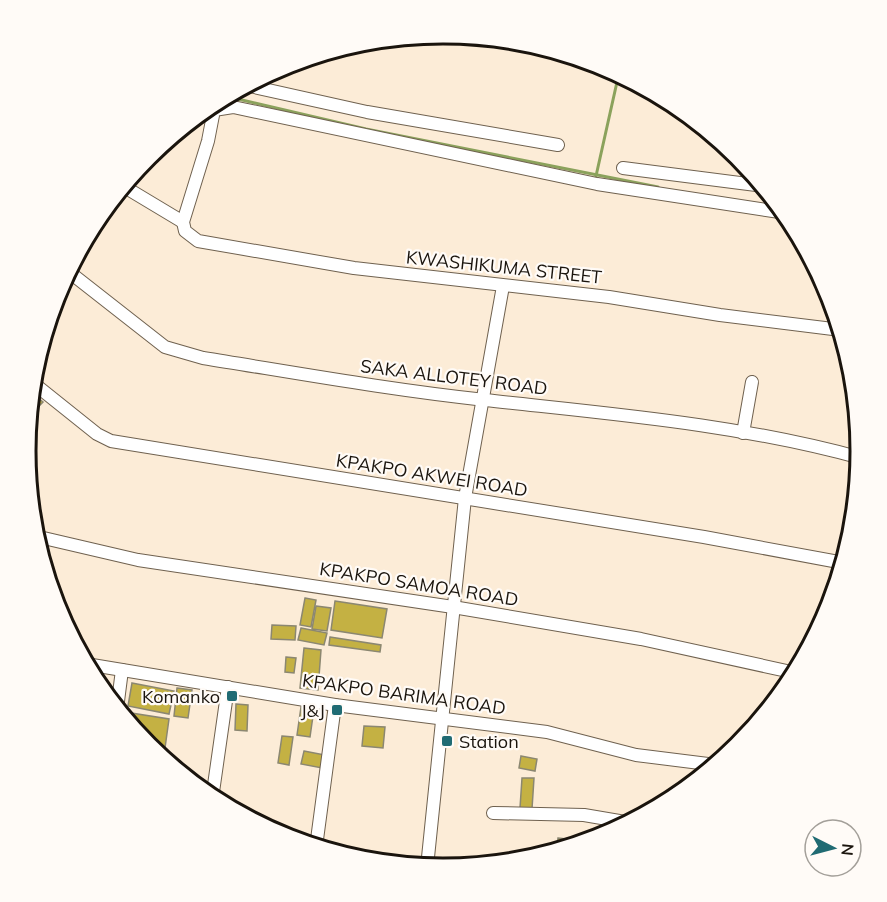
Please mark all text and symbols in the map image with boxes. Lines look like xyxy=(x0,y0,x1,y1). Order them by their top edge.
street label: KWASHIKUMA STREET xyxy=(405,245,603,289)
street label: SAKA ALLOTEY ROAD xyxy=(359,354,549,400)
street label: KPAKPO AKWEI ROAD xyxy=(335,448,529,502)
street label: KPAKPO SAMOA ROAD xyxy=(318,557,520,611)
street label: KPAKPO BARIMA ROAD xyxy=(301,668,507,720)
place label: Komanko xyxy=(142,685,220,708)
marker: Komanko xyxy=(225,689,239,703)
place label: J&J xyxy=(301,699,325,722)
marker: J&J xyxy=(330,703,344,717)
place label: Station xyxy=(459,730,519,753)
marker: Station xyxy=(440,734,454,748)
north arrow xyxy=(803,818,863,878)
text: N xyxy=(837,843,858,857)

